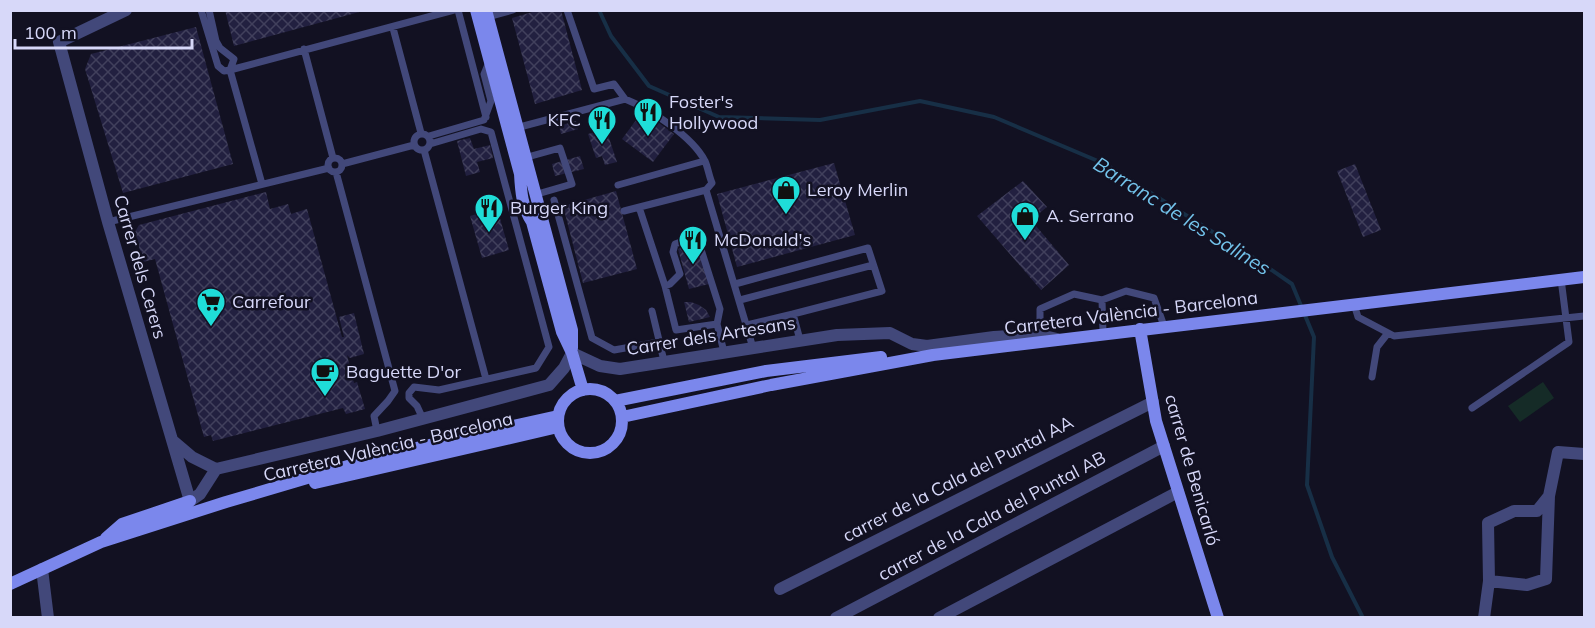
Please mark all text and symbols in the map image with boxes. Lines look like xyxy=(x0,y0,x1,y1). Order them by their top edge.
scale bar xyxy=(15,12,192,50)
text: 100 m xyxy=(24,21,77,44)
place label: Foster's Hollywood xyxy=(669,90,758,134)
restaurant icon: Foster's Hollywood xyxy=(632,96,664,138)
restaurant icon: KFC xyxy=(586,104,618,146)
place label: KFC xyxy=(547,108,581,131)
water label: Barranc de les Salines xyxy=(1089,151,1276,280)
shop icon: Leroy Merlin xyxy=(770,174,802,216)
place label: Leroy Merlin xyxy=(807,178,908,201)
street label: Carrer dels Cerers xyxy=(109,192,172,341)
restaurant icon: Burger King xyxy=(473,192,505,234)
place label: Burger King xyxy=(510,196,608,219)
shop icon: A. Serrano xyxy=(1009,200,1041,242)
place label: A. Serrano xyxy=(1046,204,1134,227)
restaurant icon: McDonald's xyxy=(677,224,709,266)
place label: McDonald's xyxy=(714,228,811,251)
supermarket icon: Carrefour xyxy=(195,286,227,328)
street label: Carretera València - Barcelona xyxy=(1003,286,1259,339)
place label: Carrefour xyxy=(232,290,311,313)
street label: Carrer dels Artesans xyxy=(625,311,797,360)
cafe icon: Baguette D'or xyxy=(309,356,341,398)
place label: Baguette D'or xyxy=(346,360,462,383)
street label: carrer de Benicarló xyxy=(1160,391,1225,548)
street label: Carretera València - Barcelona xyxy=(261,407,515,486)
street label: carrer de la Cala del Puntal AA xyxy=(839,410,1077,547)
street label: carrer de la Cala del Puntal AB xyxy=(874,446,1110,586)

